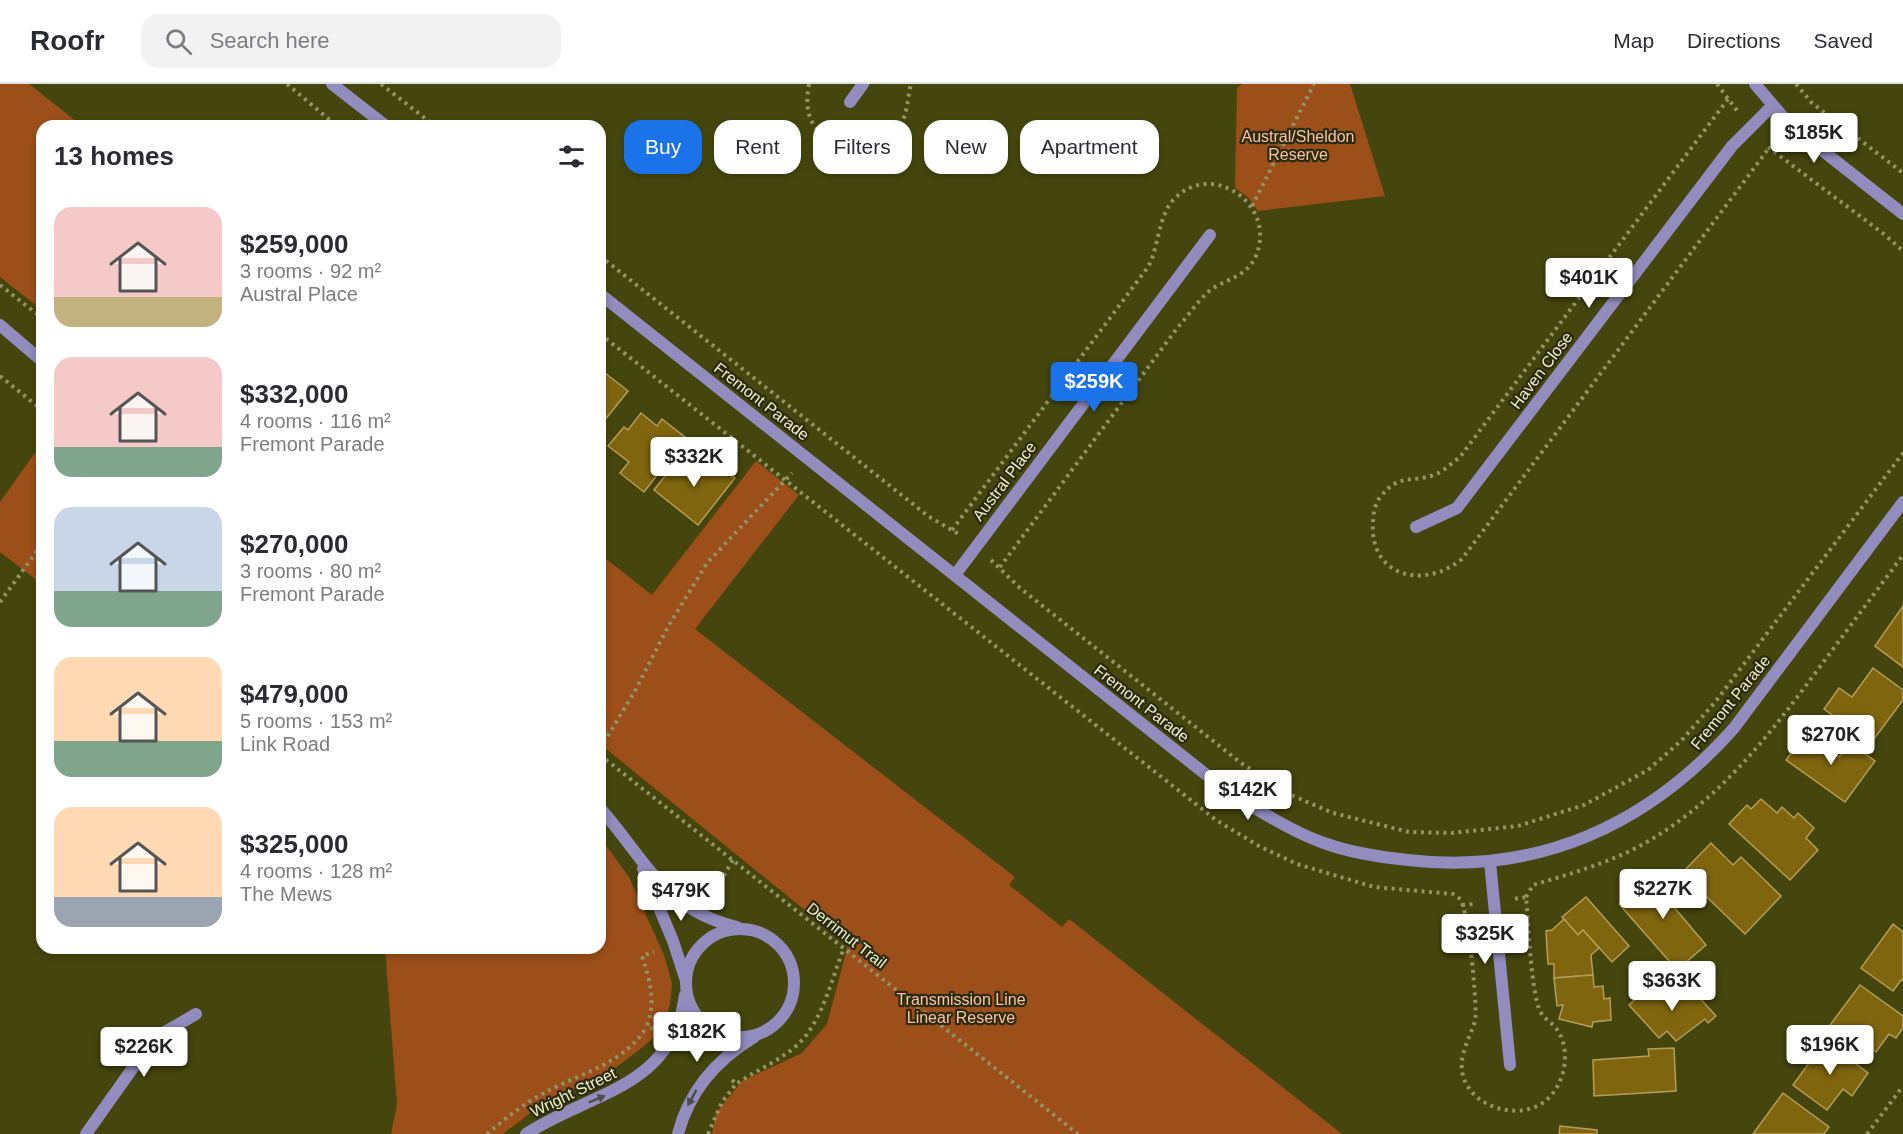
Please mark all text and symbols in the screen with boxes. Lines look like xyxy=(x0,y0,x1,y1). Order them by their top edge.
search box xyxy=(141,14,561,68)
text: Roofr xyxy=(30,25,105,56)
icon: search xyxy=(162,25,195,58)
text: Search here xyxy=(210,28,330,53)
text: Map xyxy=(1613,29,1654,52)
text: Directions xyxy=(1687,29,1780,52)
text: Saved xyxy=(1813,29,1873,52)
pin: $185K xyxy=(1772,113,1856,164)
chip: Buy xyxy=(624,120,702,174)
chip: Rent xyxy=(714,120,801,174)
chip: Filters xyxy=(813,120,912,174)
chip: New xyxy=(924,120,1008,174)
chip: Apartment xyxy=(1020,120,1159,174)
text: $185K xyxy=(1785,121,1843,143)
park label: Austral/Sheldon Reserve xyxy=(1242,128,1354,163)
icon: filters xyxy=(555,140,588,173)
text: 13 homes xyxy=(54,141,174,171)
text: $259,000 xyxy=(240,229,348,259)
icon: home xyxy=(102,231,174,303)
pin: $401K xyxy=(1547,258,1631,309)
text: 3 rooms · 92 m² xyxy=(240,260,381,282)
text: $401K xyxy=(1560,266,1618,288)
text: Austral Place xyxy=(240,283,358,305)
street label: Haven Close xyxy=(1507,329,1576,412)
street label: Fremont Parade xyxy=(711,359,813,444)
pin: $259K xyxy=(1052,362,1136,413)
text: $259K xyxy=(1065,370,1123,392)
text: $332,000 xyxy=(240,379,348,409)
icon: home xyxy=(102,381,174,453)
text: 4 rooms · 116 m² xyxy=(240,410,391,432)
text: Fremont Parade xyxy=(240,433,385,455)
pin: $332K xyxy=(652,437,736,488)
street label: Austral Place xyxy=(969,438,1040,524)
text: $332K xyxy=(665,445,723,467)
text: $270,000 xyxy=(240,529,348,559)
icon: home xyxy=(102,531,174,603)
text: 3 rooms · 80 m² xyxy=(240,560,381,582)
text: Fremont Parade xyxy=(240,583,385,605)
street label: Fremont Parade xyxy=(1687,652,1773,753)
street label: Fremont Parade xyxy=(1091,661,1193,746)
text: $479,000 xyxy=(240,679,348,709)
icon: home xyxy=(102,681,174,753)
text: 5 rooms · 153 m² xyxy=(240,710,392,732)
pin: $270K xyxy=(1789,715,1873,766)
text: $270K xyxy=(1802,723,1860,745)
text: Link Road xyxy=(240,733,330,755)
pin: $142K xyxy=(1206,770,1290,821)
text: $142K xyxy=(1219,778,1277,800)
text: $325,000 xyxy=(240,829,348,859)
icon: home xyxy=(102,831,174,903)
text: 4 rooms · 128 m² xyxy=(240,860,392,882)
pin: $227K xyxy=(1621,869,1705,920)
pin: $479K xyxy=(639,871,723,922)
text: $227K xyxy=(1634,877,1692,899)
text: $479K xyxy=(652,879,710,901)
text: The Mews xyxy=(240,883,332,905)
street label: Derrimut Trail xyxy=(804,899,890,972)
pin: $325K xyxy=(1443,914,1527,965)
text: $325K xyxy=(1456,922,1514,944)
pin: $363K xyxy=(1630,961,1714,1012)
text: $363K xyxy=(1643,969,1701,991)
park label: Transmission Line Linear Reserve xyxy=(896,991,1026,1026)
pin: $182K xyxy=(655,1012,739,1063)
text: $182K xyxy=(668,1020,726,1042)
pin: $196K xyxy=(1788,1025,1872,1076)
pin: $226K xyxy=(102,1027,186,1078)
text: $196K xyxy=(1801,1033,1859,1055)
text: $226K xyxy=(115,1035,173,1057)
street label: Wright Street xyxy=(528,1064,619,1120)
one-way arrow xyxy=(687,1089,697,1106)
one-way arrow xyxy=(588,1094,606,1103)

